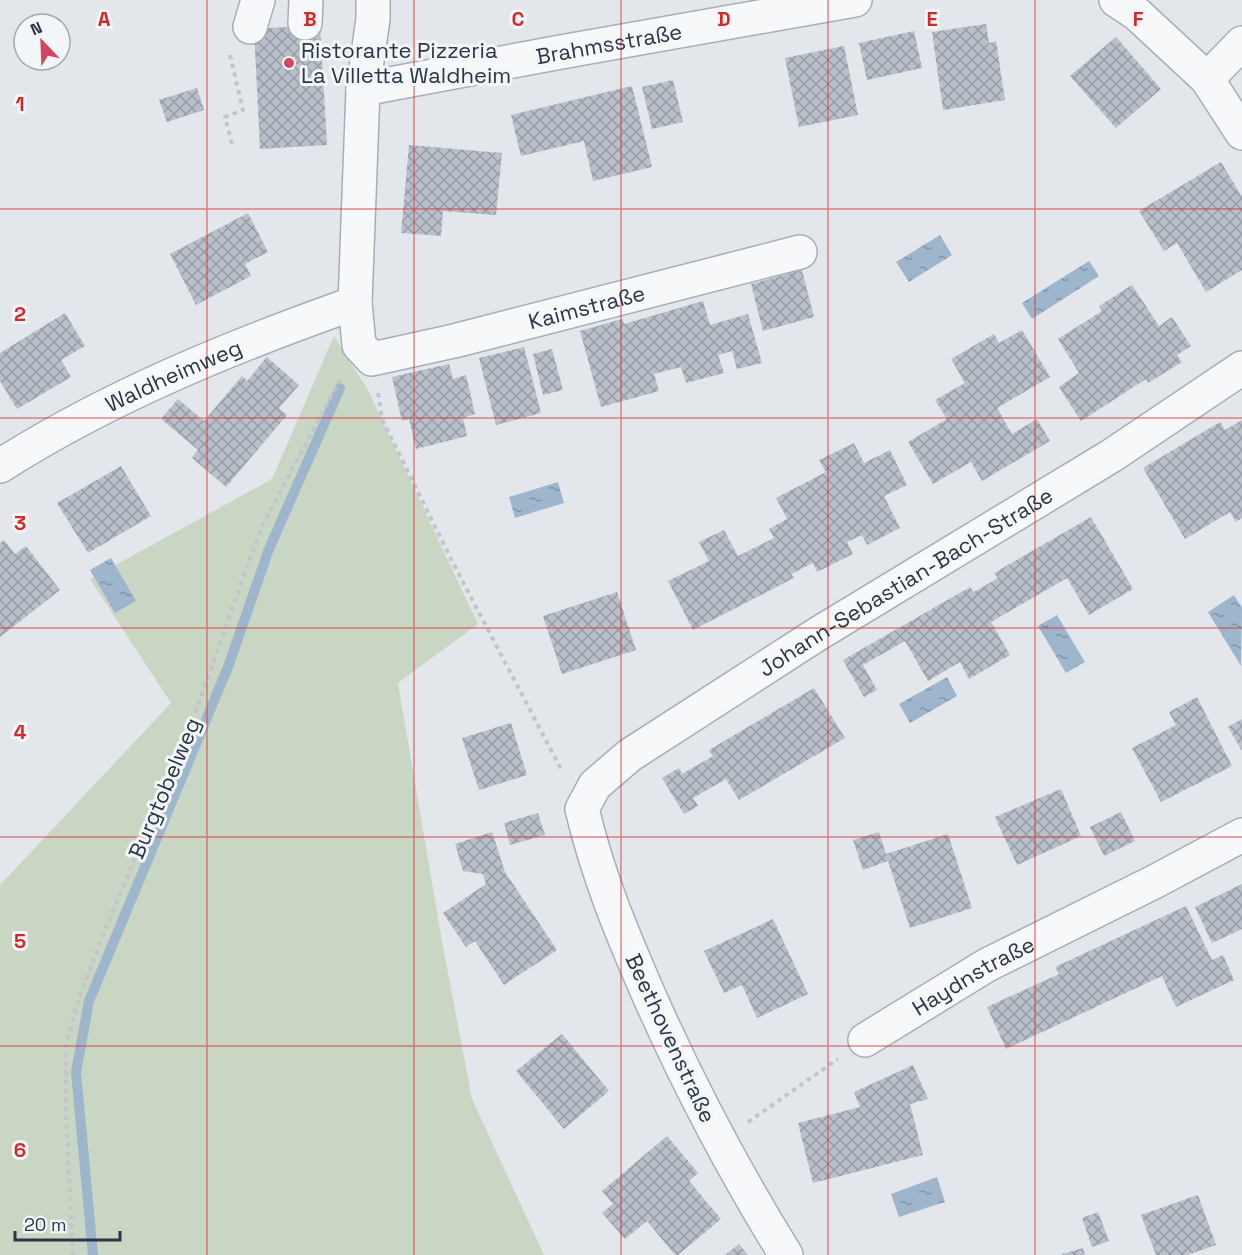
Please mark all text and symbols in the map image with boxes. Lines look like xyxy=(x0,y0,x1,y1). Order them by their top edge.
text: A xyxy=(98,6,111,32)
text: B xyxy=(303,6,317,32)
text: C xyxy=(512,6,525,32)
text: D xyxy=(717,6,731,32)
text: E xyxy=(926,6,938,32)
text: F xyxy=(1133,6,1144,32)
north arrow xyxy=(12,12,72,72)
text: N xyxy=(27,17,45,40)
street label: Brahmsstraße xyxy=(533,17,684,70)
place label: Ristorante Pizzeria La Villetta Waldheim xyxy=(301,36,511,89)
marker: Ristorante Pizzeria La Villetta Waldheim xyxy=(282,56,296,70)
text: 1 xyxy=(15,91,25,117)
street label: Kaimstraße xyxy=(525,278,648,335)
text: 2 xyxy=(14,301,26,327)
street label: Waldheimweg xyxy=(101,333,246,418)
street label: Johann-Sebastian-Bach-Straße xyxy=(753,481,1058,683)
text: 3 xyxy=(14,510,26,536)
street label: Burgtobelweg xyxy=(122,713,206,863)
text: 4 xyxy=(14,719,27,745)
text: 5 xyxy=(14,928,26,954)
street label: Haydnstraße xyxy=(907,930,1039,1022)
street label: Beethovenstraße xyxy=(619,949,723,1127)
text: 6 xyxy=(14,1137,26,1163)
scale bar xyxy=(15,1204,120,1242)
text: 20 m xyxy=(24,1213,67,1236)

